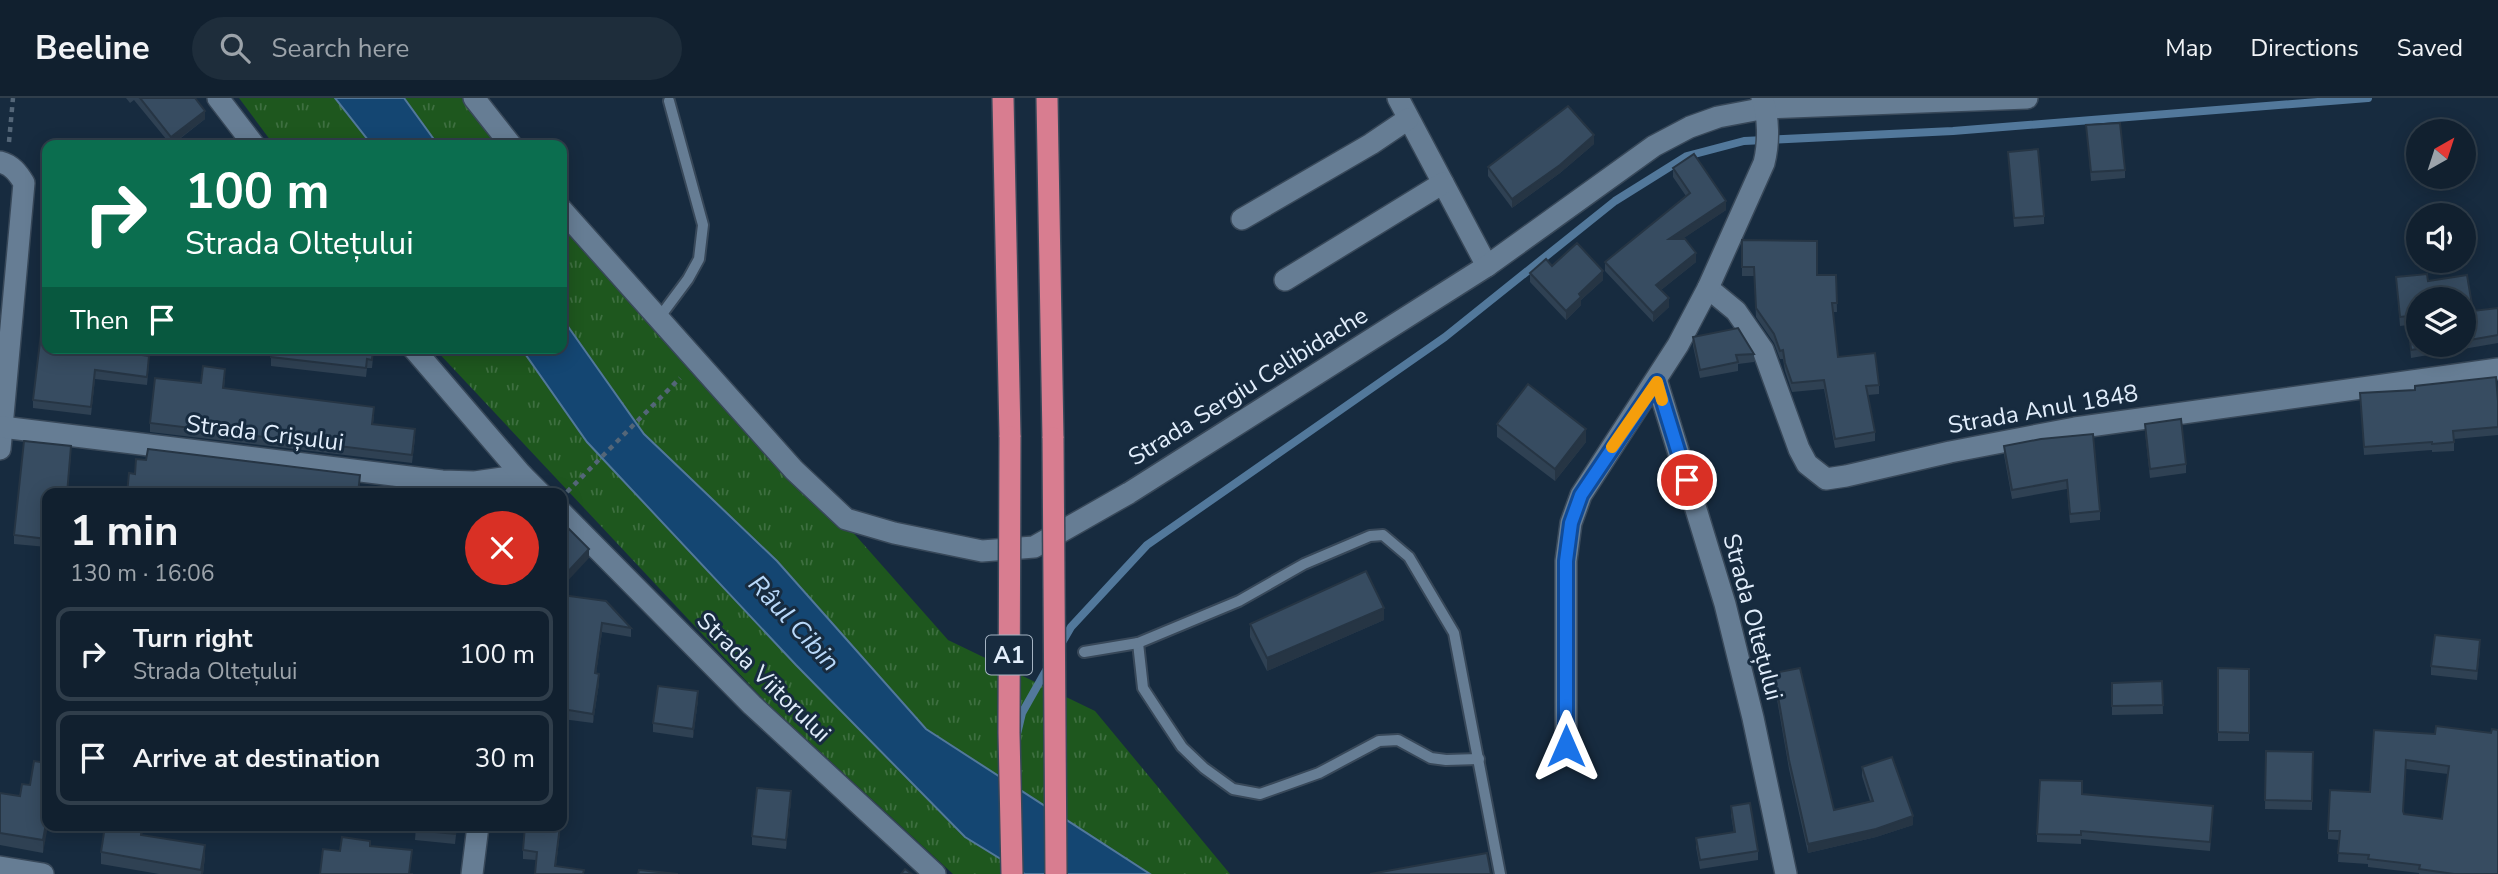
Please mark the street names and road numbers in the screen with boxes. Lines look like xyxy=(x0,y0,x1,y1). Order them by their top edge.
street label: Strada Sergiu Celibidache xyxy=(1122,299,1374,473)
street label: Strada Anul 1848 xyxy=(1945,377,2141,441)
street label: Strada Crișului xyxy=(184,407,346,459)
street label: Strada Oltețului xyxy=(1715,530,1791,704)
street label: Strada Viitorului xyxy=(690,605,838,749)
road number: A1 xyxy=(986,636,1032,674)

